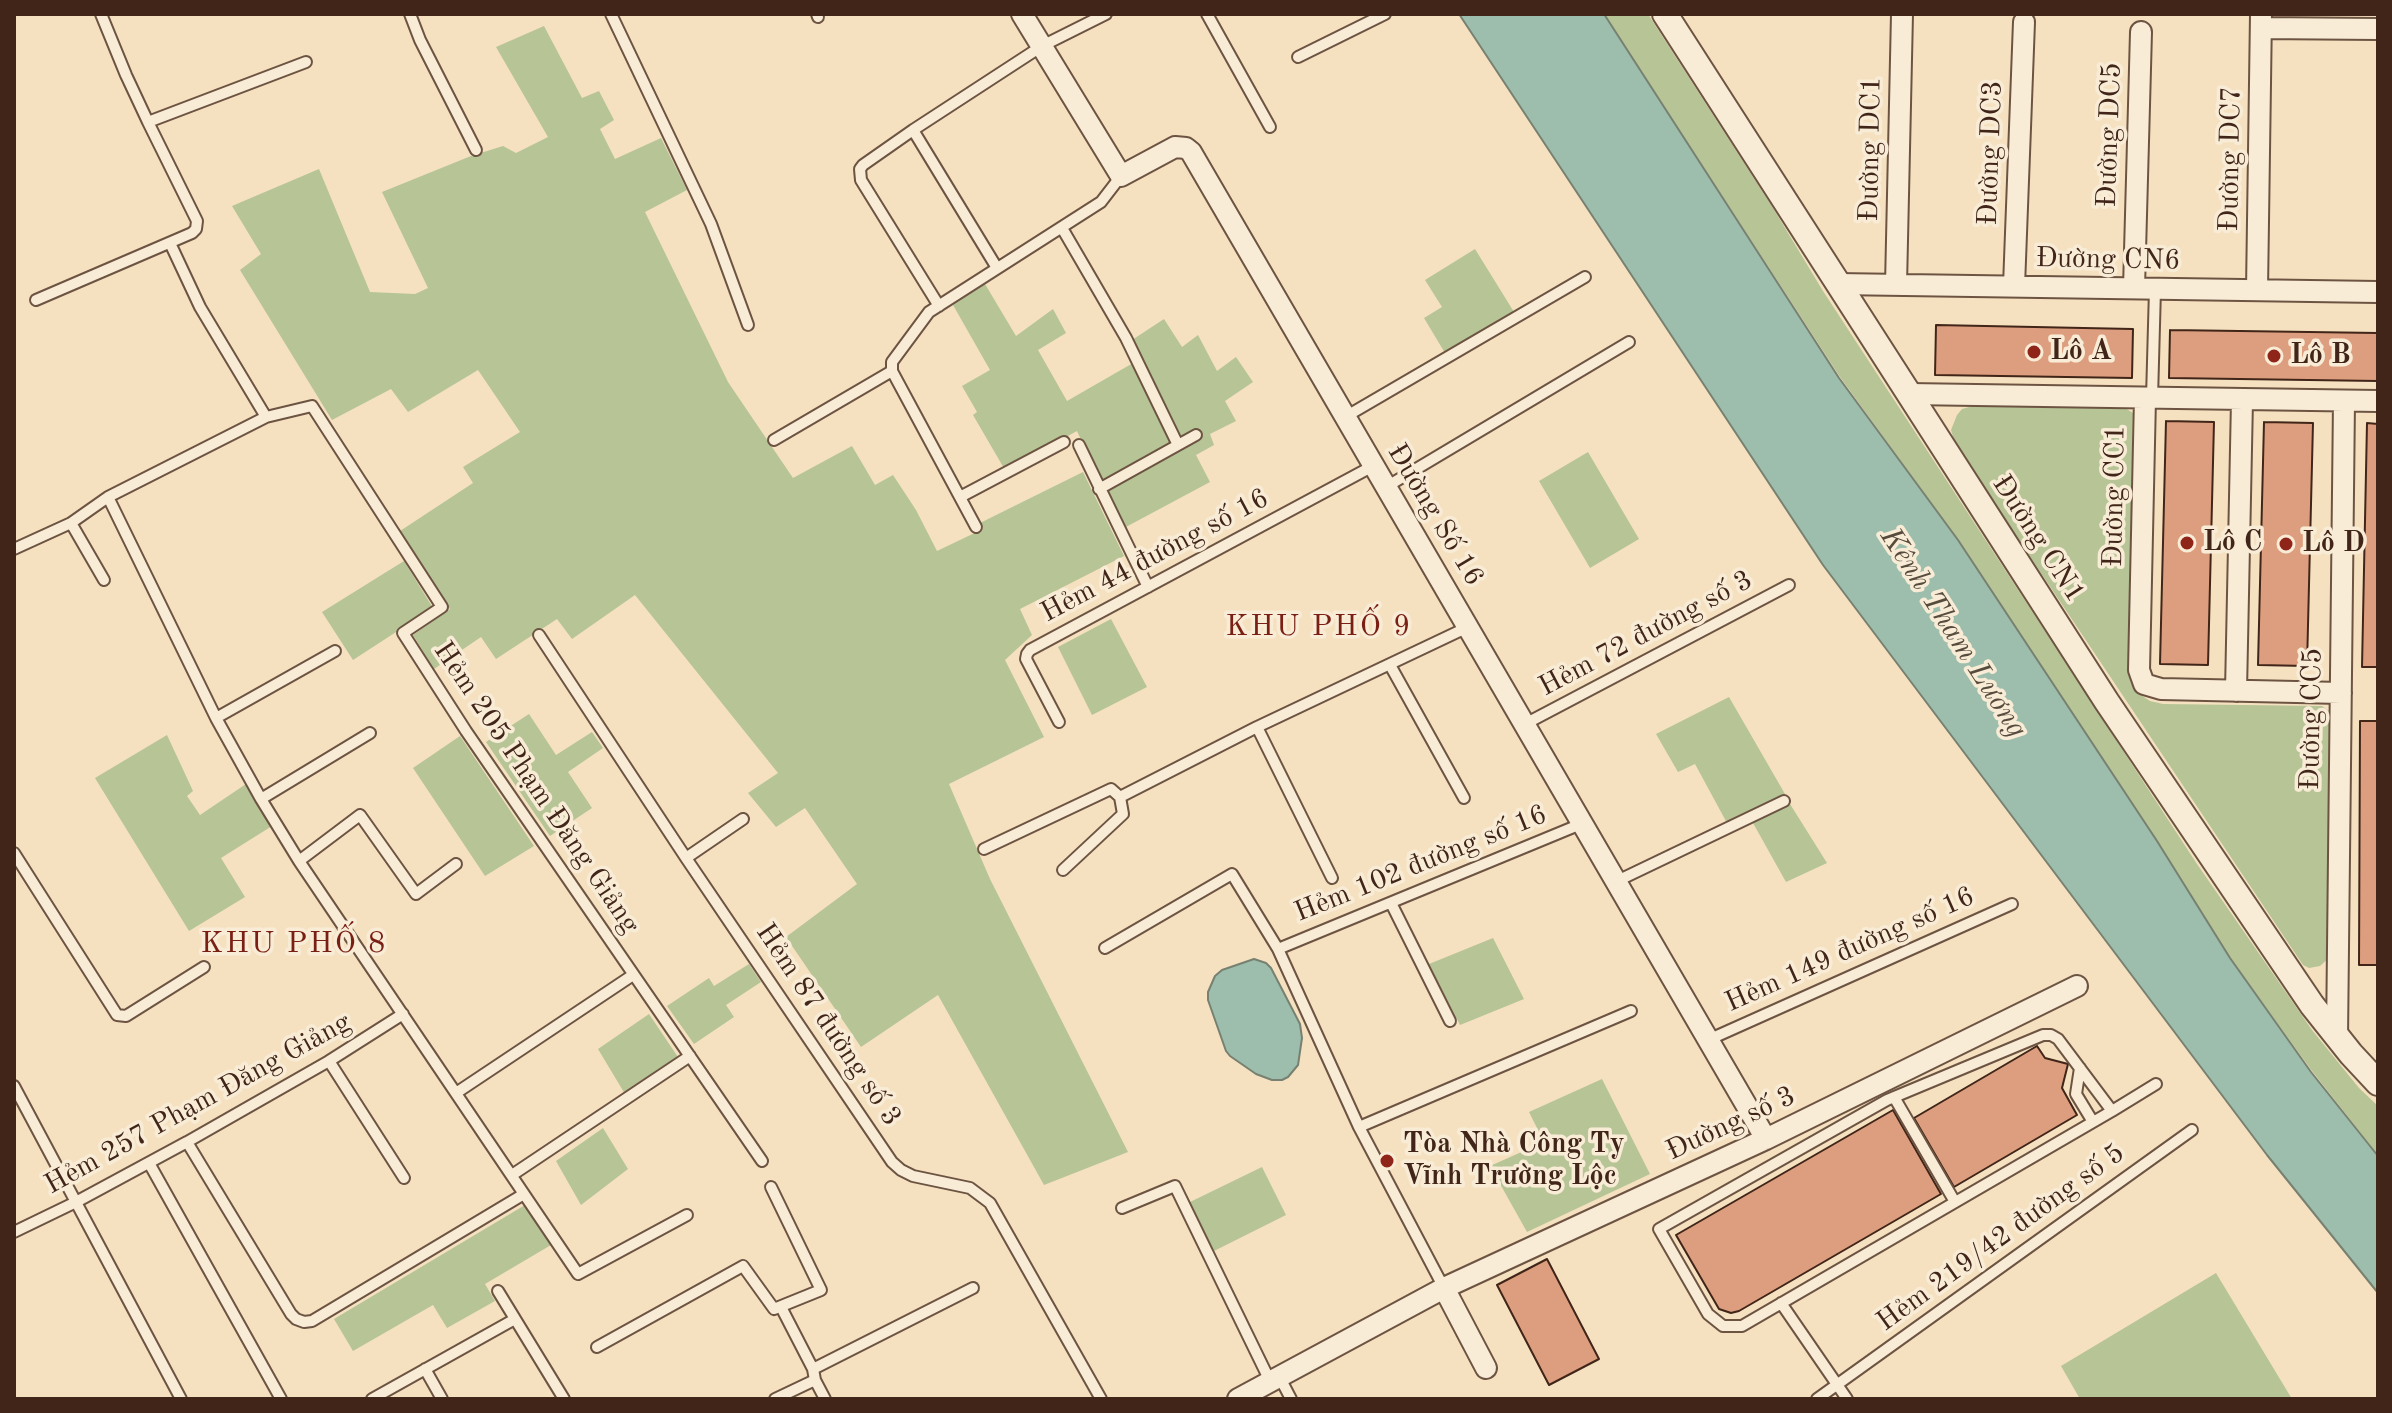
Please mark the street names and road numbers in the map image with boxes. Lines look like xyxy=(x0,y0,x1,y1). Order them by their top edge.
street label: Đường DC5 xyxy=(2091,62,2129,208)
street label: Đường DC1 xyxy=(1853,76,1889,222)
street label: Đường DC3 xyxy=(1972,80,2010,226)
street label: Đường DC7 xyxy=(2213,86,2249,232)
street label: Đường CN6 xyxy=(2035,242,2181,278)
street label: Đường CC1 xyxy=(2097,425,2133,567)
street label: Đường Số 16 xyxy=(1379,438,1491,592)
street label: Đường CN1 xyxy=(1984,469,2092,609)
street label: Hẻm 44 đường số 16 xyxy=(1035,482,1275,630)
street label: Hẻm 72 đường số 3 xyxy=(1533,564,1759,704)
street label: Hẻm 205 Phạm Đăng Giảng xyxy=(426,636,646,940)
street label: Đường CC5 xyxy=(2294,648,2330,790)
street label: Hẻm 102 đường số 16 xyxy=(1290,798,1552,930)
street label: Hẻm 149 đường số 16 xyxy=(1720,880,1980,1020)
street label: Hẻm 87 đường số 3 xyxy=(748,917,908,1133)
street label: Hẻm 257 Phạm Đăng Giảng xyxy=(39,1006,357,1202)
street label: Đường số 3 xyxy=(1661,1079,1801,1169)
street label: Hẻm 219/42 đường số 5 xyxy=(1870,1137,2132,1339)

